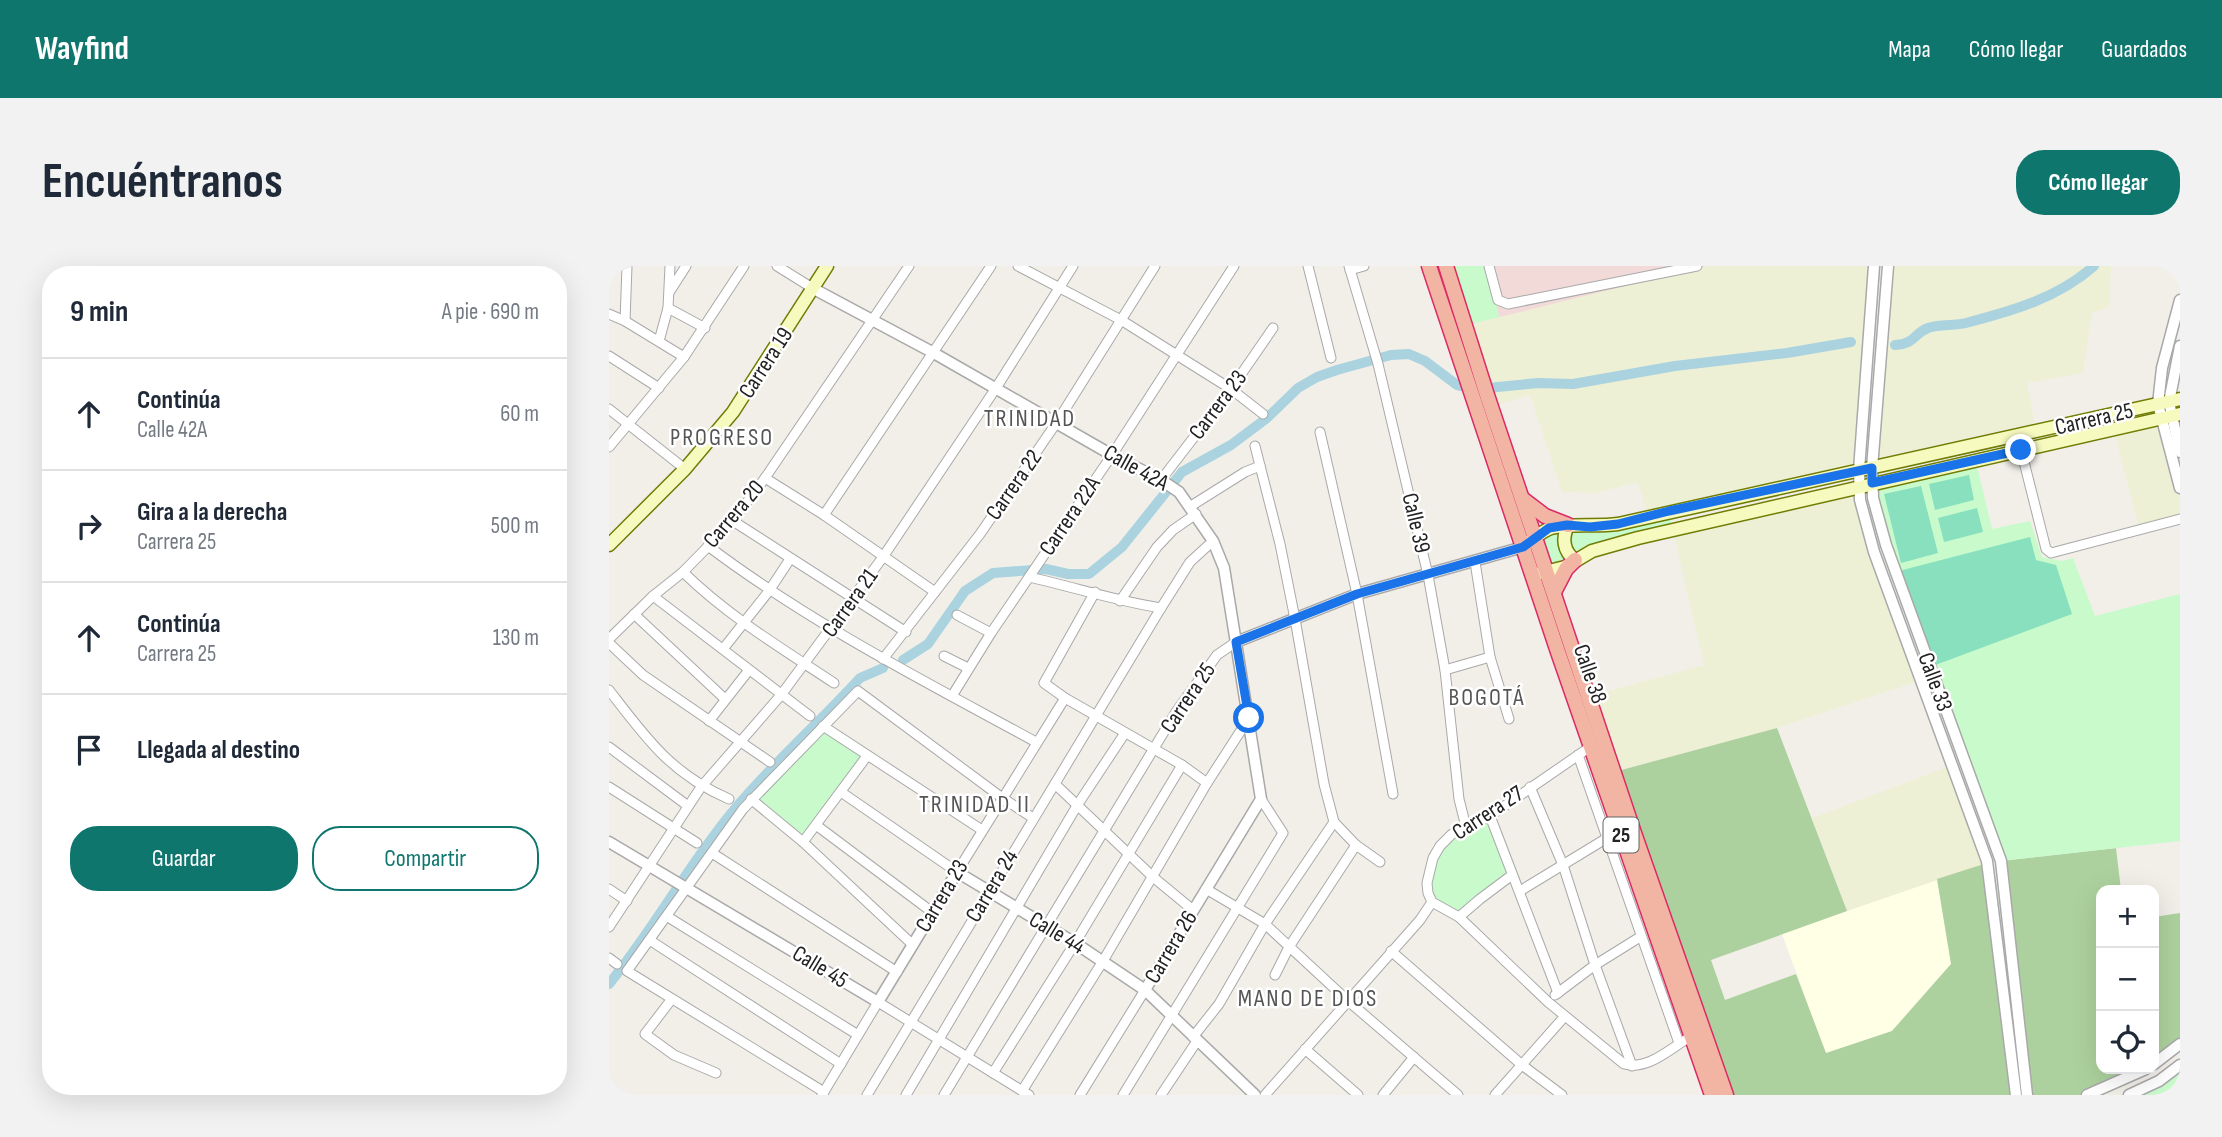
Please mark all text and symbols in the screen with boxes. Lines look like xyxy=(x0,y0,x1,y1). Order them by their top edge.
text: Wayfind xyxy=(35,29,129,69)
text: Mapa xyxy=(1888,35,1931,64)
text: Cómo llegar xyxy=(1969,35,2063,64)
text: Guardados xyxy=(2101,35,2187,64)
button: Cómo llegar xyxy=(2016,150,2180,215)
text: Encuéntranos xyxy=(42,153,283,212)
text: 9 min xyxy=(70,294,128,330)
text: A pie · 690 m xyxy=(442,298,539,326)
street label: Carrera 19 xyxy=(733,322,799,404)
street label: Carrera 23 xyxy=(1183,365,1253,445)
text: Continúa xyxy=(137,385,221,416)
icon: ahead xyxy=(70,395,108,433)
street label: Carrera 25 xyxy=(2052,396,2136,442)
text: 60 m xyxy=(500,400,539,428)
district label: TRINIDAD xyxy=(984,404,1076,433)
text: Calle 42A xyxy=(137,416,207,444)
district label: PROGRESO xyxy=(670,423,774,452)
route end xyxy=(2005,434,2036,465)
street label: Calle 42A xyxy=(1099,439,1174,497)
street label: Carrera 22 xyxy=(980,444,1048,526)
street label: Carrera 22A xyxy=(1033,471,1107,561)
street label: Carrera 20 xyxy=(698,474,770,554)
street label: Calle 39 xyxy=(1396,490,1436,556)
text: Gira a la derecha xyxy=(137,497,287,528)
icon: right xyxy=(70,507,108,545)
text: 500 m xyxy=(491,512,539,540)
text: Carrera 25 xyxy=(137,528,216,556)
street label: Carrera 21 xyxy=(816,563,884,643)
text: Continúa xyxy=(137,609,221,640)
icon: ahead xyxy=(70,619,108,657)
text: 130 m xyxy=(493,624,539,652)
text: Carrera 25 xyxy=(137,640,216,668)
street label: Calle 38 xyxy=(1567,641,1613,707)
street label: Calle 33 xyxy=(1912,649,1958,715)
street label: Carrera 25 xyxy=(1154,657,1222,739)
district label: BOGOTÁ xyxy=(1448,683,1526,712)
route start xyxy=(1233,702,1264,733)
icon: arrive xyxy=(70,731,108,769)
text: Llegada al destino xyxy=(137,735,300,766)
street label: Carrera 27 xyxy=(1447,780,1529,846)
district label: TRINIDAD II xyxy=(919,790,1031,819)
road number: 25 xyxy=(1604,818,1639,852)
button: Guardar xyxy=(70,826,298,891)
button: Compartir xyxy=(312,826,539,891)
street label: Carrera 24 xyxy=(960,844,1025,927)
street label: Carrera 23 xyxy=(909,855,975,937)
map controls xyxy=(2096,885,2159,1074)
button: + xyxy=(2096,885,2159,948)
street label: Calle 44 xyxy=(1024,905,1090,961)
street label: Carrera 26 xyxy=(1138,906,1204,988)
street label: Calle 45 xyxy=(787,940,853,994)
button: − xyxy=(2096,948,2159,1011)
district label: MANO DE DIOS xyxy=(1238,984,1378,1013)
button: locate xyxy=(2096,1011,2159,1074)

